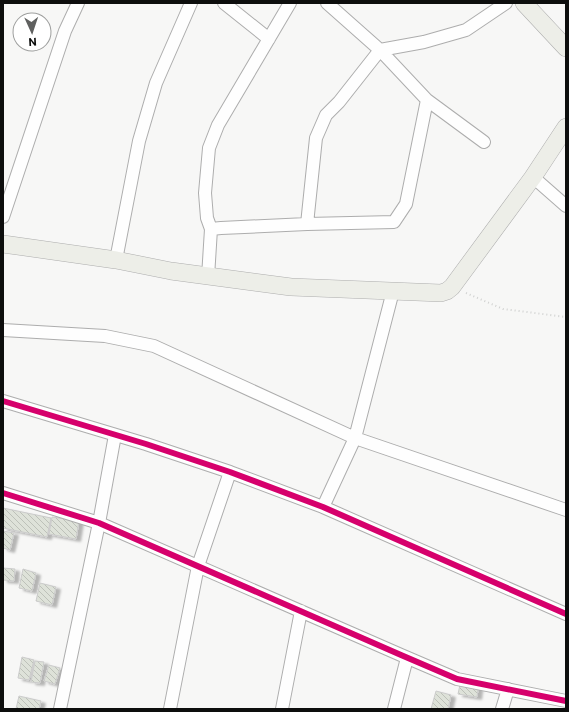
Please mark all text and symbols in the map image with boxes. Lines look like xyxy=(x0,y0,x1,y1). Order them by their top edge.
north arrow xyxy=(12,12,52,52)
text: N xyxy=(28,36,37,49)

